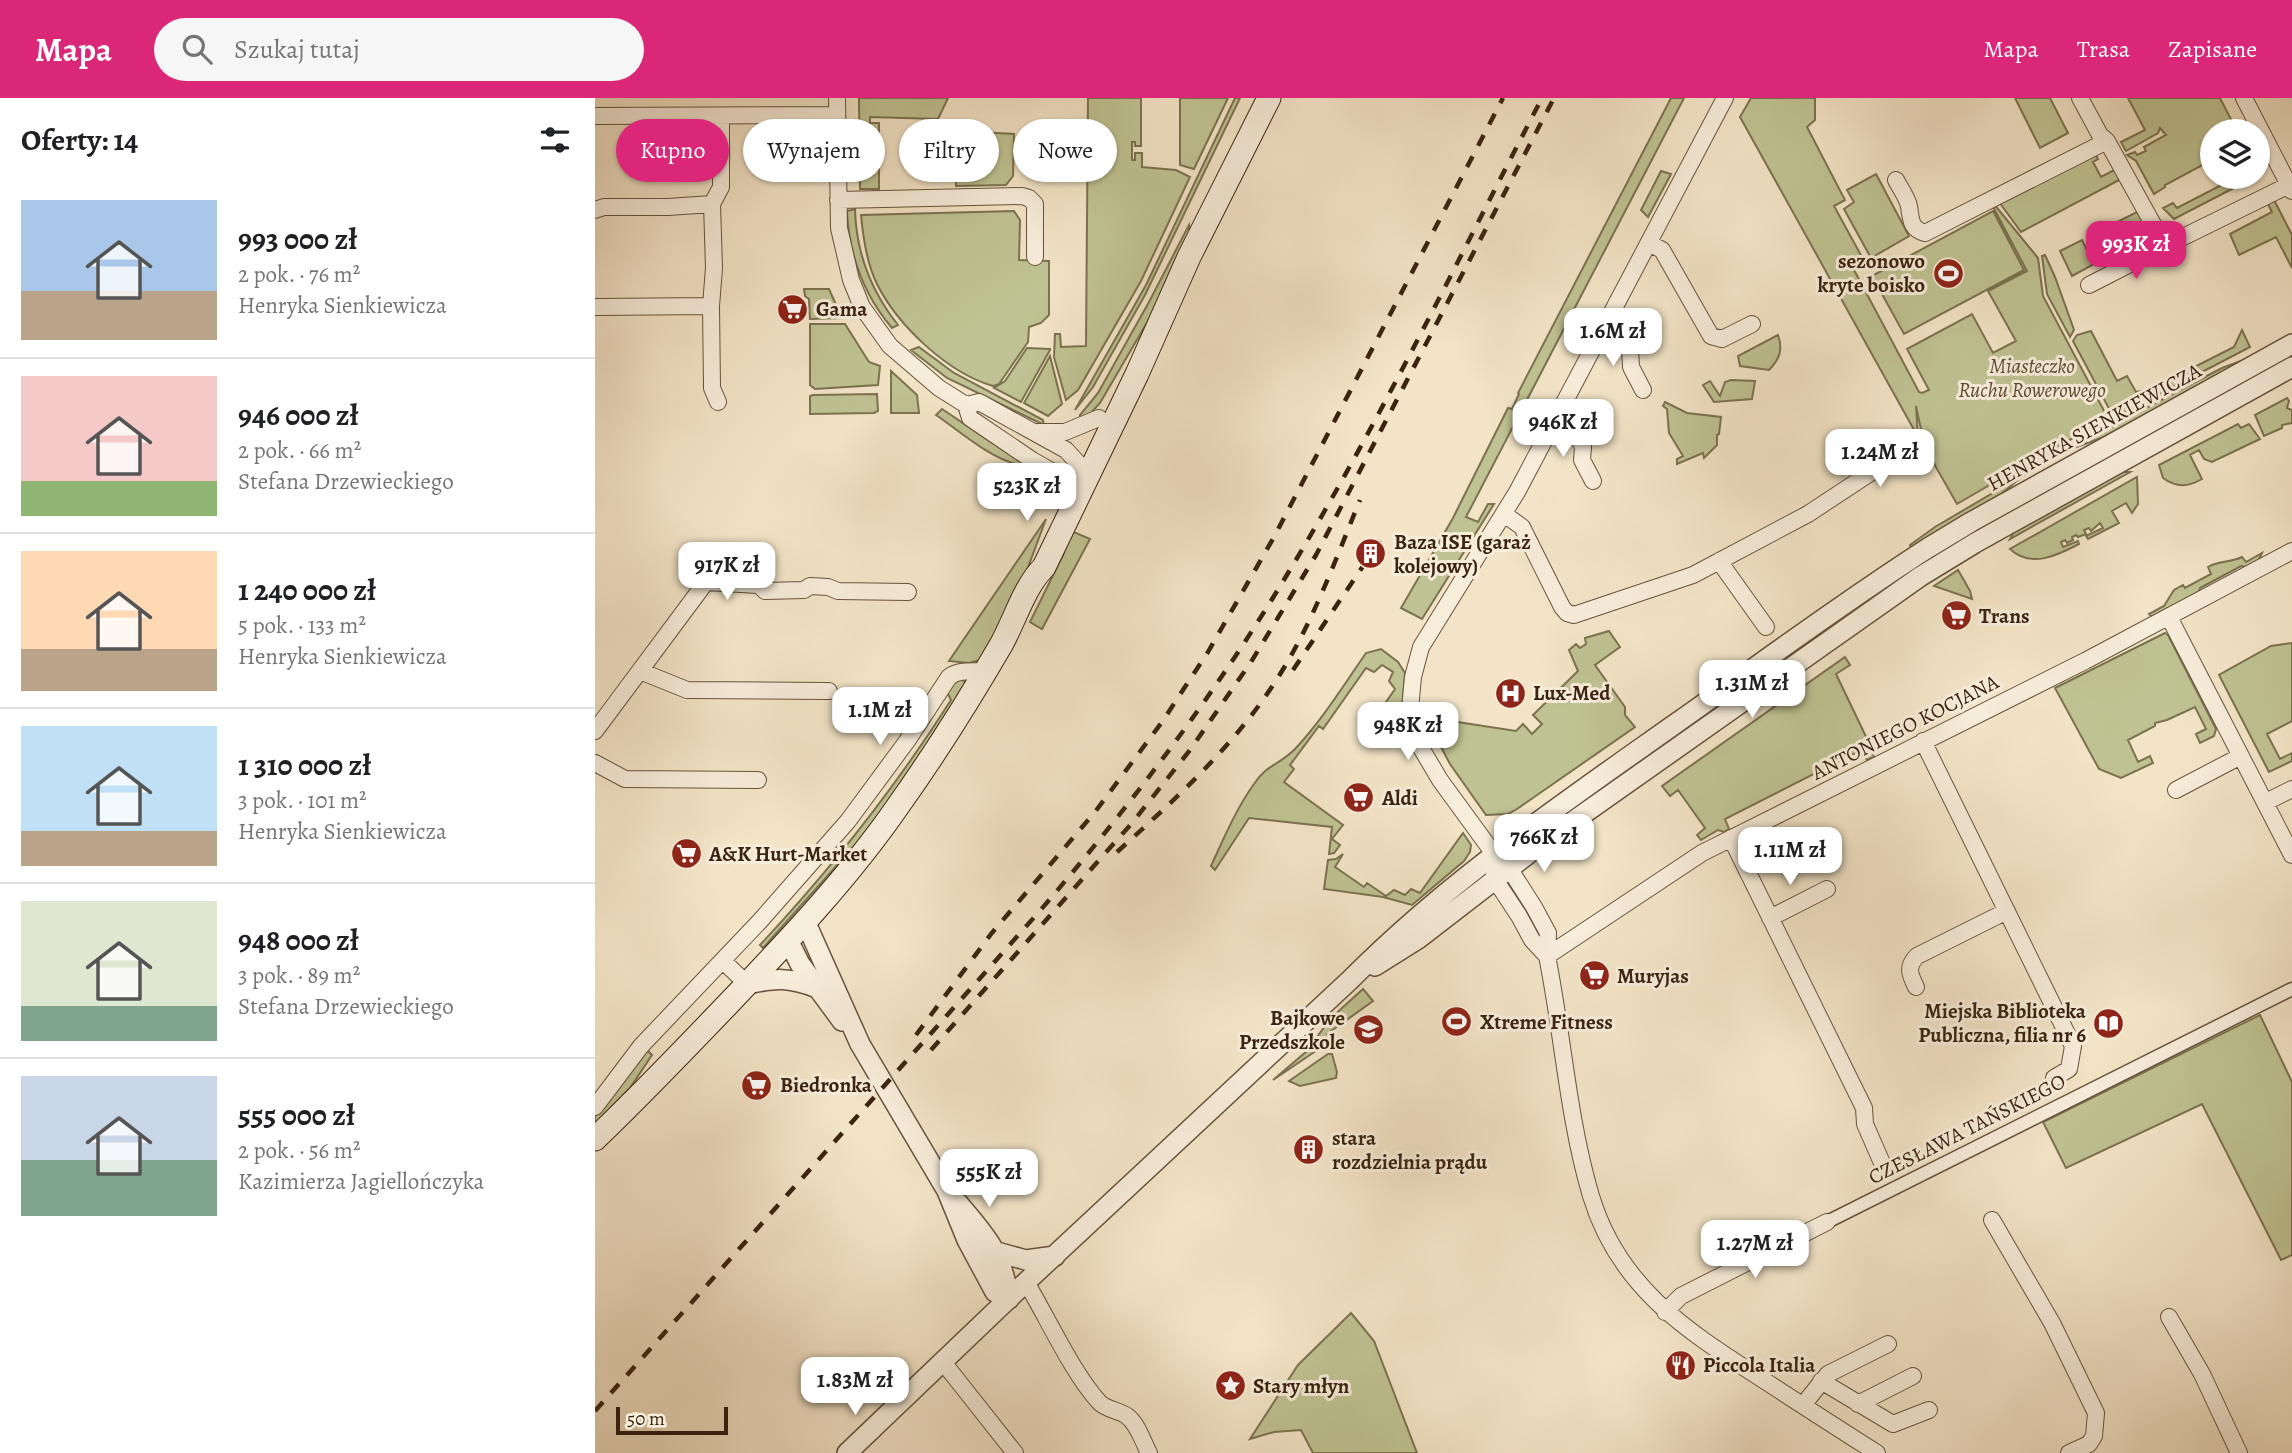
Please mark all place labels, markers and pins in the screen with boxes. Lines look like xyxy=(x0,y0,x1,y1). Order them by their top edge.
pin: 993K zł xyxy=(2071,222,2201,281)
place label: sezonowo kryte boisko xyxy=(1818,247,1925,299)
sports icon: sezonowo kryte boisko xyxy=(1931,256,1965,290)
supermarket icon: Gama xyxy=(776,292,810,326)
place label: Gama xyxy=(816,295,868,323)
pin: 1.6M zł xyxy=(1548,308,1678,368)
pin: 946K zł xyxy=(1498,400,1628,459)
pin: 1.24M zł xyxy=(1808,430,1952,489)
pin: 523K zł xyxy=(962,464,1092,523)
place label: Baza ISE (garaż kolejowy) xyxy=(1394,528,1531,580)
building icon: Baza ISE (garaż kolejowy) xyxy=(1354,537,1388,571)
pin: 917K zł xyxy=(662,542,792,602)
supermarket icon: Trans xyxy=(1939,599,1973,633)
place label: Trans xyxy=(1979,602,2030,630)
pin: 1.31M zł xyxy=(1680,660,1824,720)
hospital icon: Lux-Med xyxy=(1493,676,1527,710)
place label: Lux-Med xyxy=(1533,679,1611,707)
pin: 1.1M zł xyxy=(815,688,945,747)
pin: 948K zł xyxy=(1343,702,1473,762)
supermarket icon: Aldi xyxy=(1342,781,1376,815)
place label: Aldi xyxy=(1381,784,1418,812)
pin: 766K zł xyxy=(1479,814,1609,874)
pin: 1.11M zł xyxy=(1718,828,1862,887)
supermarket icon: A&K Hurt-Market xyxy=(669,837,703,871)
place label: A&K Hurt-Market xyxy=(708,840,867,868)
supermarket icon: Muryjas xyxy=(1577,959,1611,993)
place label: Muryjas xyxy=(1617,962,1689,990)
place label: Miejska Biblioteka Publiczna, filia nr 6 xyxy=(1918,997,2087,1049)
place label: Bajkowe Przedszkole xyxy=(1239,1004,1345,1056)
sports icon: Xtreme Fitness xyxy=(1440,1005,1474,1039)
library icon: Miejska Biblioteka Publiczna, filia nr 6 xyxy=(2092,1006,2126,1040)
place label: Xtreme Fitness xyxy=(1480,1008,1613,1036)
school or university icon: Bajkowe Przedszkole xyxy=(1351,1013,1385,1047)
supermarket icon: Biedronka xyxy=(740,1068,774,1102)
place label: Biedronka xyxy=(780,1071,873,1099)
place label: stara rozdzielnia prądu xyxy=(1332,1124,1488,1176)
building icon: stara rozdzielnia prądu xyxy=(1292,1133,1326,1167)
pin: 555K zł xyxy=(924,1150,1054,1209)
pin: 1.27M zł xyxy=(1683,1220,1827,1280)
restaurant icon: Piccola Italia xyxy=(1663,1348,1697,1382)
place label: Piccola Italia xyxy=(1703,1351,1816,1379)
pin: 1.83M zł xyxy=(783,1358,927,1417)
place icon: Stary młyn xyxy=(1213,1369,1247,1403)
place label: Stary młyn xyxy=(1253,1372,1349,1400)

